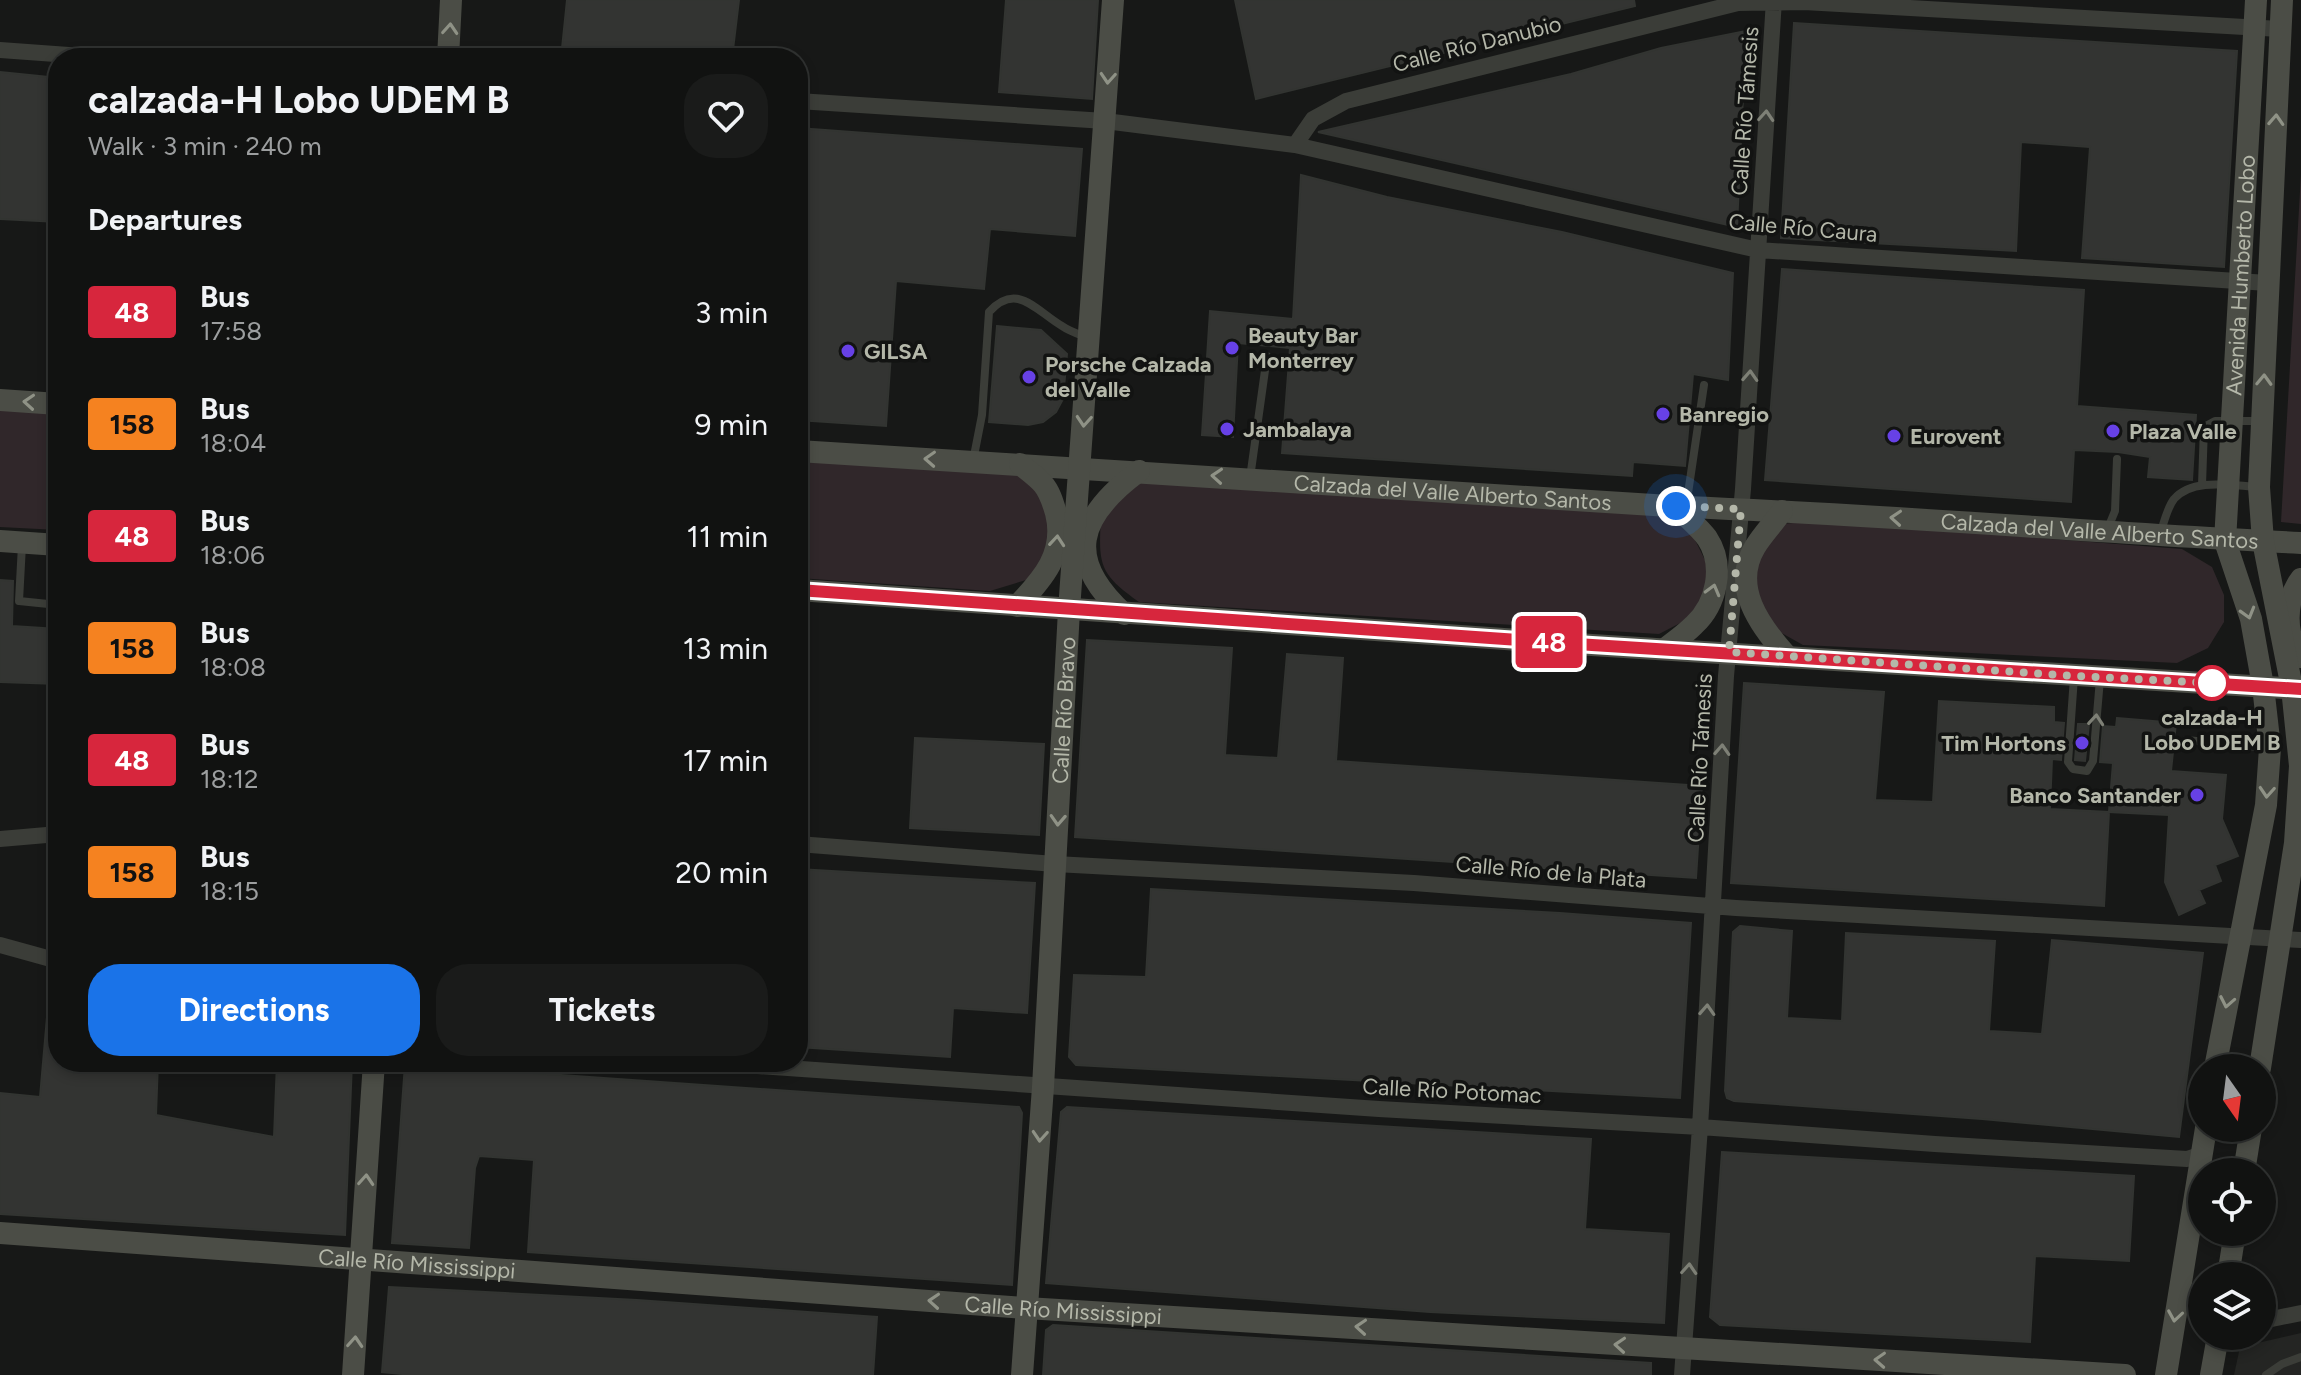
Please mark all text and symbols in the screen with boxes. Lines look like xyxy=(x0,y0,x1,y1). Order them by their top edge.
street label: Calle Río Danubio xyxy=(1390,10,1564,78)
one-way arrow xyxy=(441,22,458,35)
street label: Calle Río Támesis xyxy=(1726,25,1764,197)
one-way arrow xyxy=(1100,72,1117,85)
button: heart xyxy=(684,74,768,158)
text: calzada-H Lobo UDEM B xyxy=(88,77,510,123)
one-way arrow xyxy=(1757,109,1774,122)
one-way arrow xyxy=(2267,113,2284,126)
text: Walk · 3 min · 240 m xyxy=(88,130,322,162)
street label: Avenida Humberto Lobo xyxy=(2220,154,2261,396)
text: Departures xyxy=(88,201,242,238)
street label: Calle Río Caura xyxy=(1727,208,1879,248)
text: Bus xyxy=(200,278,249,315)
text: 3 min xyxy=(695,294,768,331)
text: 48 xyxy=(115,295,149,329)
text: 17:58 xyxy=(200,315,262,347)
place label: Beauty Bar Monterrey xyxy=(1248,322,1359,374)
place label: GILSA xyxy=(864,338,928,365)
marker: Beauty Bar Monterrey xyxy=(1223,339,1241,357)
marker: GILSA xyxy=(839,342,857,360)
place label: Porsche Calzada del Valle xyxy=(1045,351,1212,403)
marker: Porsche Calzada del Valle xyxy=(1020,368,1038,386)
one-way arrow xyxy=(1741,369,1758,382)
one-way arrow xyxy=(2255,373,2272,386)
text: Bus xyxy=(200,390,249,427)
one-way arrow xyxy=(22,394,35,411)
place label: Banregio xyxy=(1679,401,1769,428)
marker: Banregio xyxy=(1654,405,1672,423)
text: 9 min xyxy=(694,406,768,443)
text: 158 xyxy=(109,407,155,441)
one-way arrow xyxy=(1076,415,1093,428)
place label: Jambalaya xyxy=(1243,416,1352,443)
place label: Plaza Valle xyxy=(2129,418,2237,445)
marker: Jambalaya xyxy=(1218,420,1236,438)
marker: Plaza Valle xyxy=(2104,422,2122,440)
place label: Eurovent xyxy=(1910,423,2002,450)
text: 18:04 xyxy=(200,427,266,459)
marker: Eurovent xyxy=(1885,427,1903,445)
one-way arrow xyxy=(923,451,936,468)
one-way arrow xyxy=(1210,468,1223,485)
street label: Calzada del Valle Alberto Santos xyxy=(1293,469,1612,516)
your location xyxy=(1656,486,1696,526)
text: Bus xyxy=(200,502,249,539)
street label: Calzada del Valle Alberto Santos xyxy=(1940,507,2259,554)
one-way arrow xyxy=(1889,510,1902,527)
text: 11 min xyxy=(687,518,768,555)
text: 48 xyxy=(115,519,149,553)
one-way arrow xyxy=(1048,535,1065,548)
text: 18:06 xyxy=(200,539,265,571)
one-way arrow xyxy=(1703,584,1720,598)
one-way arrow xyxy=(2239,605,2255,619)
text: Bus xyxy=(200,614,249,651)
line badge: 48 xyxy=(1513,616,1585,668)
text: 48 xyxy=(1532,625,1566,659)
text: 13 min xyxy=(683,630,768,667)
text: 158 xyxy=(109,631,155,665)
street label: Calle Río Bravo xyxy=(1046,636,1081,785)
text: 18:08 xyxy=(200,651,266,683)
marker: calzada-H Lobo UDEM B xyxy=(2195,666,2229,700)
street label: Calle Río Támesis xyxy=(1682,673,1718,843)
place label: calzada-H Lobo UDEM B xyxy=(2143,704,2281,756)
one-way arrow xyxy=(2088,713,2105,726)
text: Bus xyxy=(200,726,249,763)
place label: Tim Hortons xyxy=(1941,730,2066,757)
marker: Tim Hortons xyxy=(2073,734,2091,752)
text: 17 min xyxy=(683,742,768,779)
text: 48 xyxy=(115,743,149,777)
one-way arrow xyxy=(1713,743,1730,756)
text: 18:12 xyxy=(200,763,259,795)
place label: Banco Santander xyxy=(2009,782,2182,809)
marker: Banco Santander xyxy=(2188,786,2206,804)
one-way arrow xyxy=(2259,786,2276,799)
one-way arrow xyxy=(1049,814,1066,827)
text: Bus xyxy=(200,838,249,875)
street label: Calle Río de la Plata xyxy=(1454,850,1648,894)
text: 20 min xyxy=(675,854,768,891)
text: 158 xyxy=(109,855,155,889)
text: 18:15 xyxy=(200,875,259,907)
button: Directions xyxy=(88,964,420,1056)
button: Tickets xyxy=(436,964,768,1056)
one-way arrow xyxy=(2219,995,2236,1008)
one-way arrow xyxy=(1698,1003,1715,1016)
north arrow xyxy=(2188,1054,2276,1142)
map controls xyxy=(2188,1054,2276,1350)
street label: Calle Río Potomac xyxy=(1362,1073,1542,1109)
one-way arrow xyxy=(1031,1130,1048,1143)
button: locate xyxy=(2188,1158,2276,1246)
one-way arrow xyxy=(357,1173,374,1186)
street label: Calle Río Mississippi xyxy=(317,1243,516,1284)
one-way arrow xyxy=(1680,1262,1697,1275)
button: layers xyxy=(2188,1262,2276,1350)
street label: Calle Río Mississippi xyxy=(964,1290,1163,1330)
one-way arrow xyxy=(927,1292,940,1309)
one-way arrow xyxy=(2168,1309,2185,1322)
one-way arrow xyxy=(1354,1319,1367,1336)
one-way arrow xyxy=(347,1335,364,1348)
one-way arrow xyxy=(1613,1337,1626,1354)
one-way arrow xyxy=(1873,1351,1886,1368)

